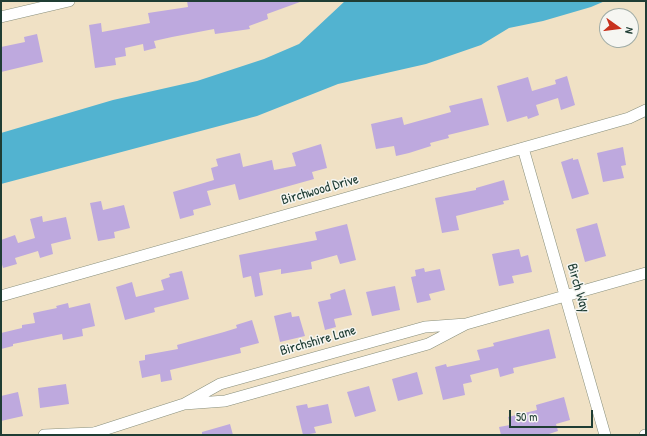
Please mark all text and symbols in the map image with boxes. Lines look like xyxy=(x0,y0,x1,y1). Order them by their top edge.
north arrow xyxy=(599,8,639,48)
text: N xyxy=(622,26,637,35)
street label: Birchwood Drive xyxy=(279,171,361,209)
street label: Birch Way xyxy=(563,262,593,314)
street label: Birchshire Lane xyxy=(278,322,358,360)
scale bar xyxy=(511,402,595,428)
text: 50 m xyxy=(516,408,537,425)

